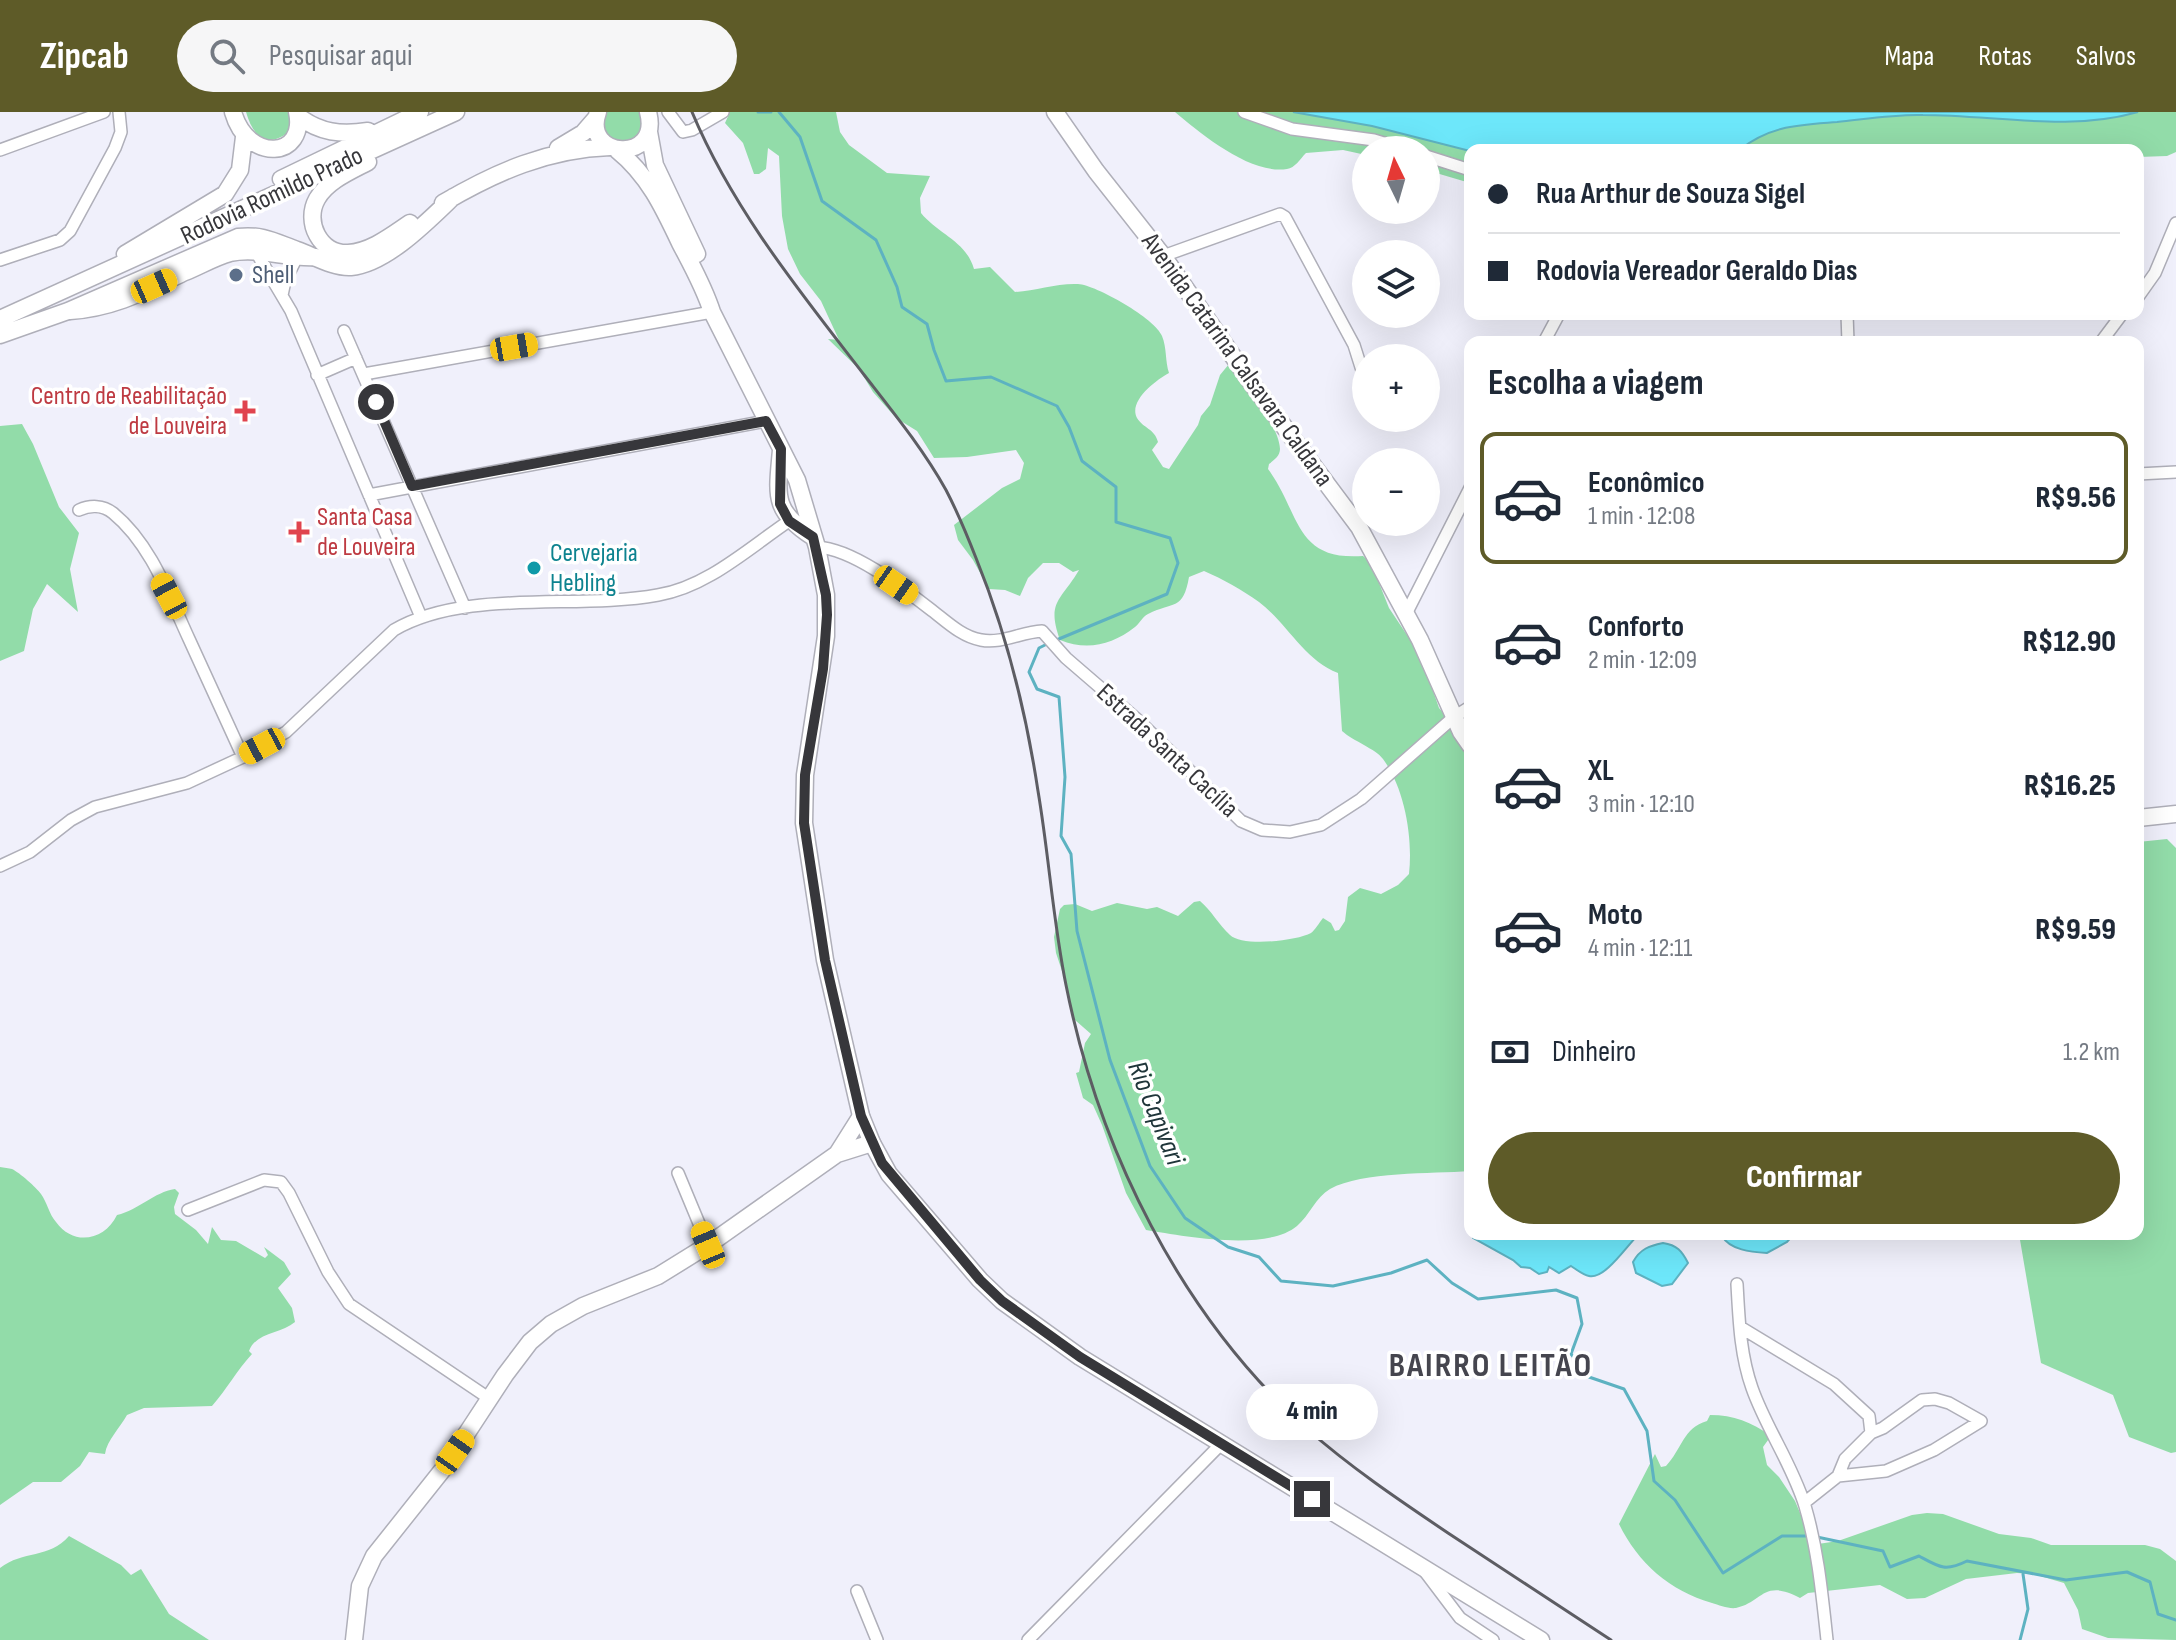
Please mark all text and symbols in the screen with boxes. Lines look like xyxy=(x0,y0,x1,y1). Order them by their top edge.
search box xyxy=(177,20,737,92)
text: Zipcab xyxy=(40,34,129,79)
icon: search xyxy=(205,34,249,78)
text: Pesquisar aqui xyxy=(269,38,413,74)
text: Mapa xyxy=(1885,40,1934,73)
text: Rotas xyxy=(1978,40,2032,73)
text: Salvos xyxy=(2076,40,2136,73)
north arrow xyxy=(1352,136,1440,224)
map controls xyxy=(1352,136,1440,536)
street label: Rodovia Romildo Prado xyxy=(176,140,368,252)
text: Rua Arthur de Souza Sigel xyxy=(1536,176,1805,212)
street label: Avenida Catarina Calsavara Caldana xyxy=(1134,226,1339,493)
button: layers xyxy=(1352,240,1440,328)
text: Rodovia Vereador Geraldo Dias xyxy=(1536,253,1858,289)
place label: Shell xyxy=(252,260,294,291)
car xyxy=(127,265,181,307)
marker: Shell xyxy=(227,266,245,284)
car xyxy=(488,331,540,363)
button: + xyxy=(1352,344,1440,432)
text: Escolha a viagem xyxy=(1488,362,1704,405)
place label: Centro de Reabilitação de Louveira xyxy=(31,381,227,442)
route start xyxy=(358,384,394,420)
marker: Centro de Reabilitação de Louveira xyxy=(234,400,256,422)
button: − xyxy=(1352,448,1440,536)
icon: car xyxy=(1492,462,1564,534)
text: Econômico xyxy=(1588,465,1705,501)
text: R$9.56 xyxy=(2035,480,2116,516)
text: 1 min · 12:08 xyxy=(1588,501,1695,532)
place label: Santa Casa de Louveira xyxy=(317,502,416,563)
marker: Santa Casa de Louveira xyxy=(288,521,310,543)
place label: Cervejaria Hebling xyxy=(550,538,638,599)
marker: Cervejaria Hebling xyxy=(525,559,543,577)
car xyxy=(869,561,923,609)
car xyxy=(147,569,191,623)
icon: car xyxy=(1492,606,1564,678)
text: Conforto xyxy=(1588,609,1684,645)
text: R$12.90 xyxy=(2023,624,2116,660)
text: 2 min · 12:09 xyxy=(1588,645,1697,676)
street label: Estrada Santa Cacília xyxy=(1090,678,1244,824)
car xyxy=(235,724,289,768)
icon: car xyxy=(1492,750,1564,822)
text: XL xyxy=(1588,753,1614,789)
text: R$16.25 xyxy=(2024,768,2116,804)
text: 3 min · 12:10 xyxy=(1588,789,1695,820)
icon: car xyxy=(1492,894,1564,966)
text: Moto xyxy=(1588,897,1643,933)
text: R$9.59 xyxy=(2035,912,2116,948)
text: 4 min · 12:11 xyxy=(1588,933,1692,964)
icon: cash xyxy=(1488,1030,1532,1074)
text: Dinheiro xyxy=(1552,1034,1636,1070)
text: 1.2 km xyxy=(2063,1037,2120,1068)
water label: Rio Capivari xyxy=(1120,1056,1192,1171)
button: Confirmar xyxy=(1488,1132,2120,1224)
car xyxy=(688,1218,728,1272)
district label: BAIRRO LEITÃO xyxy=(1389,1345,1593,1386)
callout: 4 min xyxy=(1246,1383,1378,1439)
text: 4 min xyxy=(1286,1396,1338,1427)
car xyxy=(431,1425,479,1479)
route end xyxy=(1294,1481,1330,1517)

